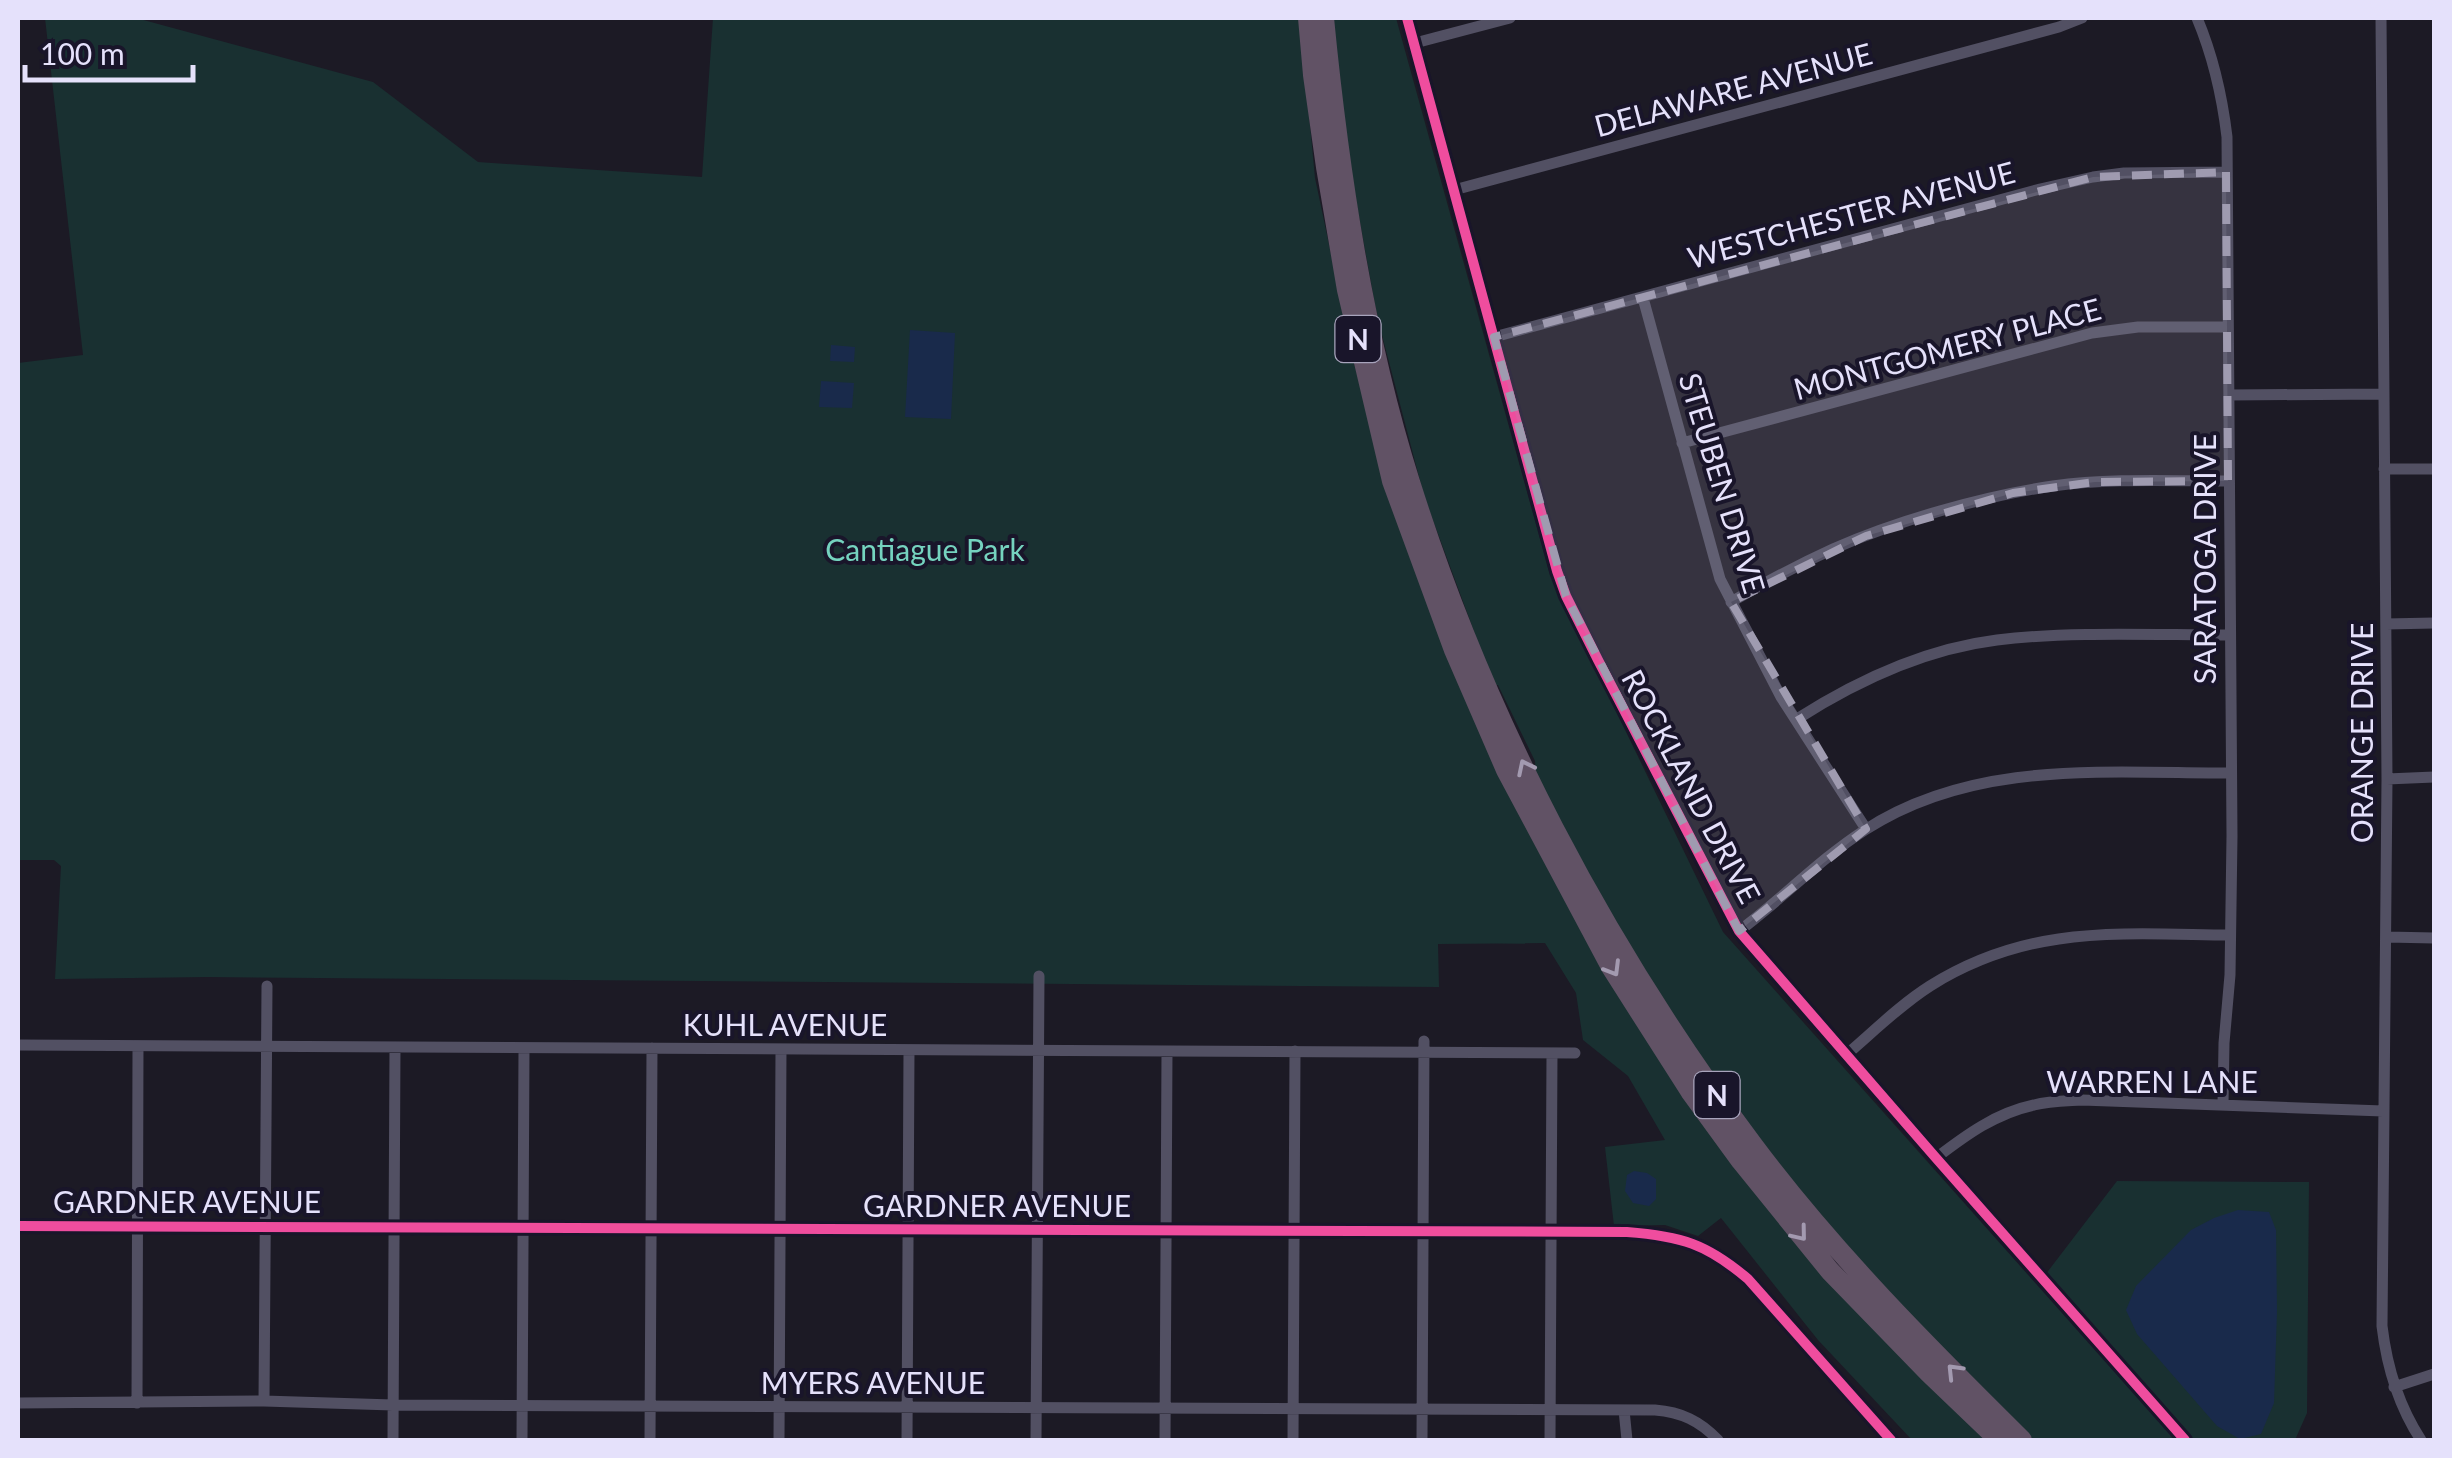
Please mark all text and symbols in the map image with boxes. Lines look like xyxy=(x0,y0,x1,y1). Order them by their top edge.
scale bar xyxy=(25,20,192,82)
text: 100 m xyxy=(40,35,125,71)
street label: DELAWARE AVENUE xyxy=(1590,35,1876,143)
street label: WESTCHESTER AVENUE xyxy=(1684,153,2018,275)
street label: MONTGOMERY PLACE xyxy=(1790,290,2104,406)
road number: N xyxy=(1336,316,1380,362)
street label: STEUBEN DRIVE xyxy=(1672,369,1774,597)
street label: SARATOGA DRIVE xyxy=(2186,434,2222,684)
park label: Cantiague Park xyxy=(825,531,1025,567)
street label: ORANGE DRIVE xyxy=(2343,623,2379,843)
street label: ROCKLAND DRIVE xyxy=(1615,663,1769,909)
one-way arrow xyxy=(1517,759,1537,777)
one-way arrow xyxy=(1601,958,1620,976)
street label: KUHL AVENUE xyxy=(683,1006,887,1042)
street label: WARREN LANE xyxy=(2046,1063,2258,1099)
road number: N xyxy=(1694,1072,1740,1118)
street label: GARDNER AVENUE xyxy=(53,1183,321,1219)
street label: GARDNER AVENUE xyxy=(863,1187,1131,1223)
one-way arrow xyxy=(1788,1223,1806,1241)
street label: MYERS AVENUE xyxy=(761,1364,985,1400)
one-way arrow xyxy=(1948,1365,1966,1383)

